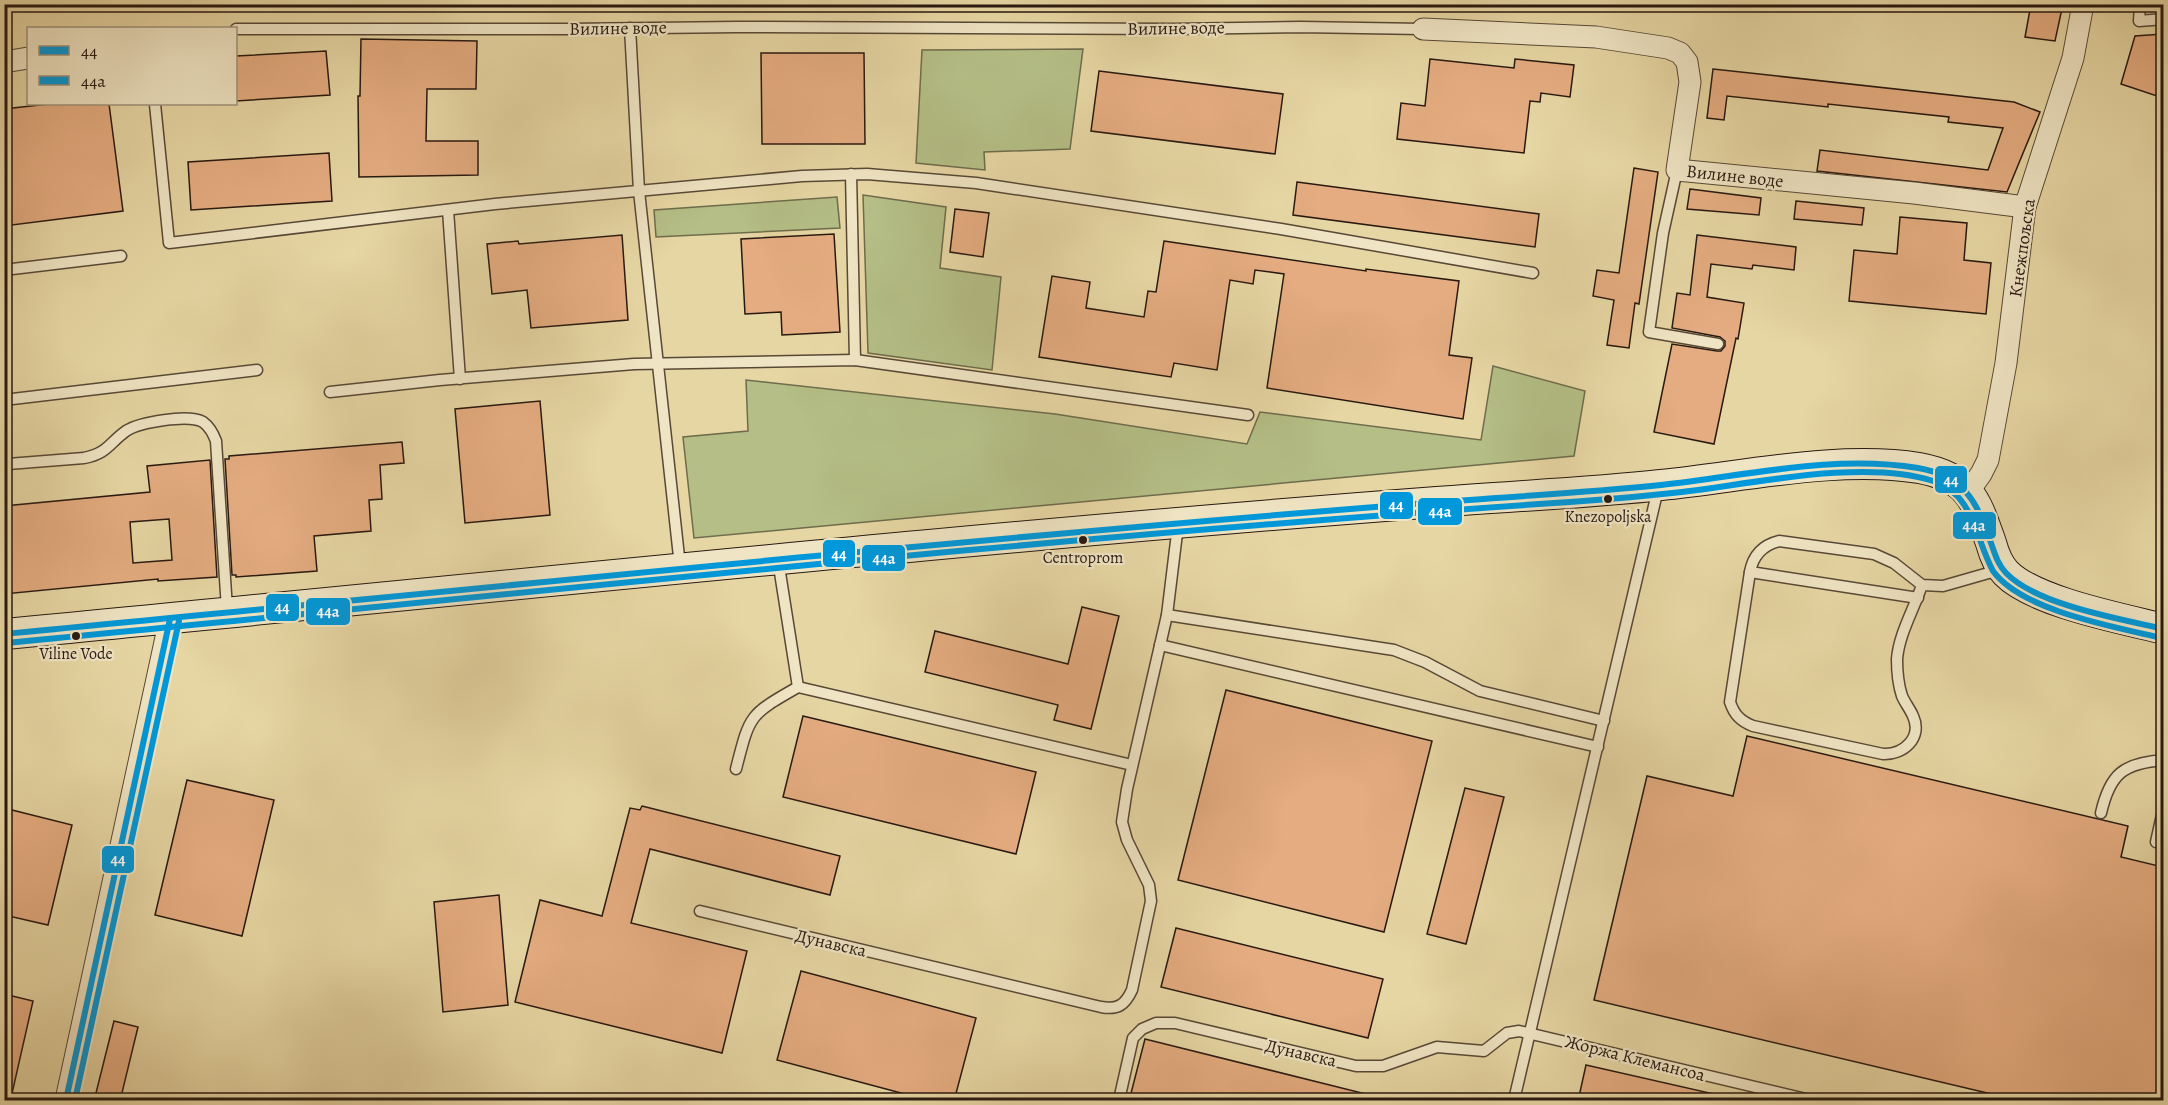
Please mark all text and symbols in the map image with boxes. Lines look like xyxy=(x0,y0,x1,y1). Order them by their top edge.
street label: Вилине воде xyxy=(569,15,667,41)
street label: Вилине воде xyxy=(1127,15,1225,41)
legend xyxy=(27,27,237,105)
text: 44 xyxy=(81,39,97,63)
text: 44a xyxy=(81,69,106,93)
street label: Вилине воде xyxy=(1685,159,1785,193)
street label: Кнежпољска xyxy=(2003,196,2041,299)
line badge: 44 xyxy=(1934,465,1968,494)
text: 44 xyxy=(1943,470,1959,492)
line badge: 44 xyxy=(1379,491,1414,520)
marker: Knezopoljska xyxy=(1602,493,1614,505)
text: 44 xyxy=(1388,495,1404,517)
line badge: 44a xyxy=(1417,497,1463,526)
text: 44a xyxy=(1429,501,1452,523)
place label: Knezopoljska xyxy=(1564,506,1652,528)
line badge: 44a xyxy=(1952,511,1997,540)
text: 44a xyxy=(1963,515,1986,537)
marker: Centroprom xyxy=(1077,534,1089,546)
line badge: 44 xyxy=(822,539,856,568)
text: 44 xyxy=(831,544,847,566)
line badge: 44a xyxy=(861,544,906,572)
place label: Centroprom xyxy=(1043,547,1123,569)
text: 44a xyxy=(873,548,896,570)
line badge: 44 xyxy=(265,593,300,622)
text: 44 xyxy=(274,597,290,619)
line badge: 44a xyxy=(305,597,351,626)
text: 44a xyxy=(317,601,340,623)
marker: Viline Vode xyxy=(70,630,82,642)
place label: Viline Vode xyxy=(38,643,113,665)
line badge: 44 xyxy=(101,845,135,874)
text: 44 xyxy=(110,849,126,871)
street label: Дунавска xyxy=(793,923,869,963)
street label: Жоржа Клемансоа xyxy=(1562,1029,1708,1087)
street label: Дунавска xyxy=(1263,1033,1339,1073)

